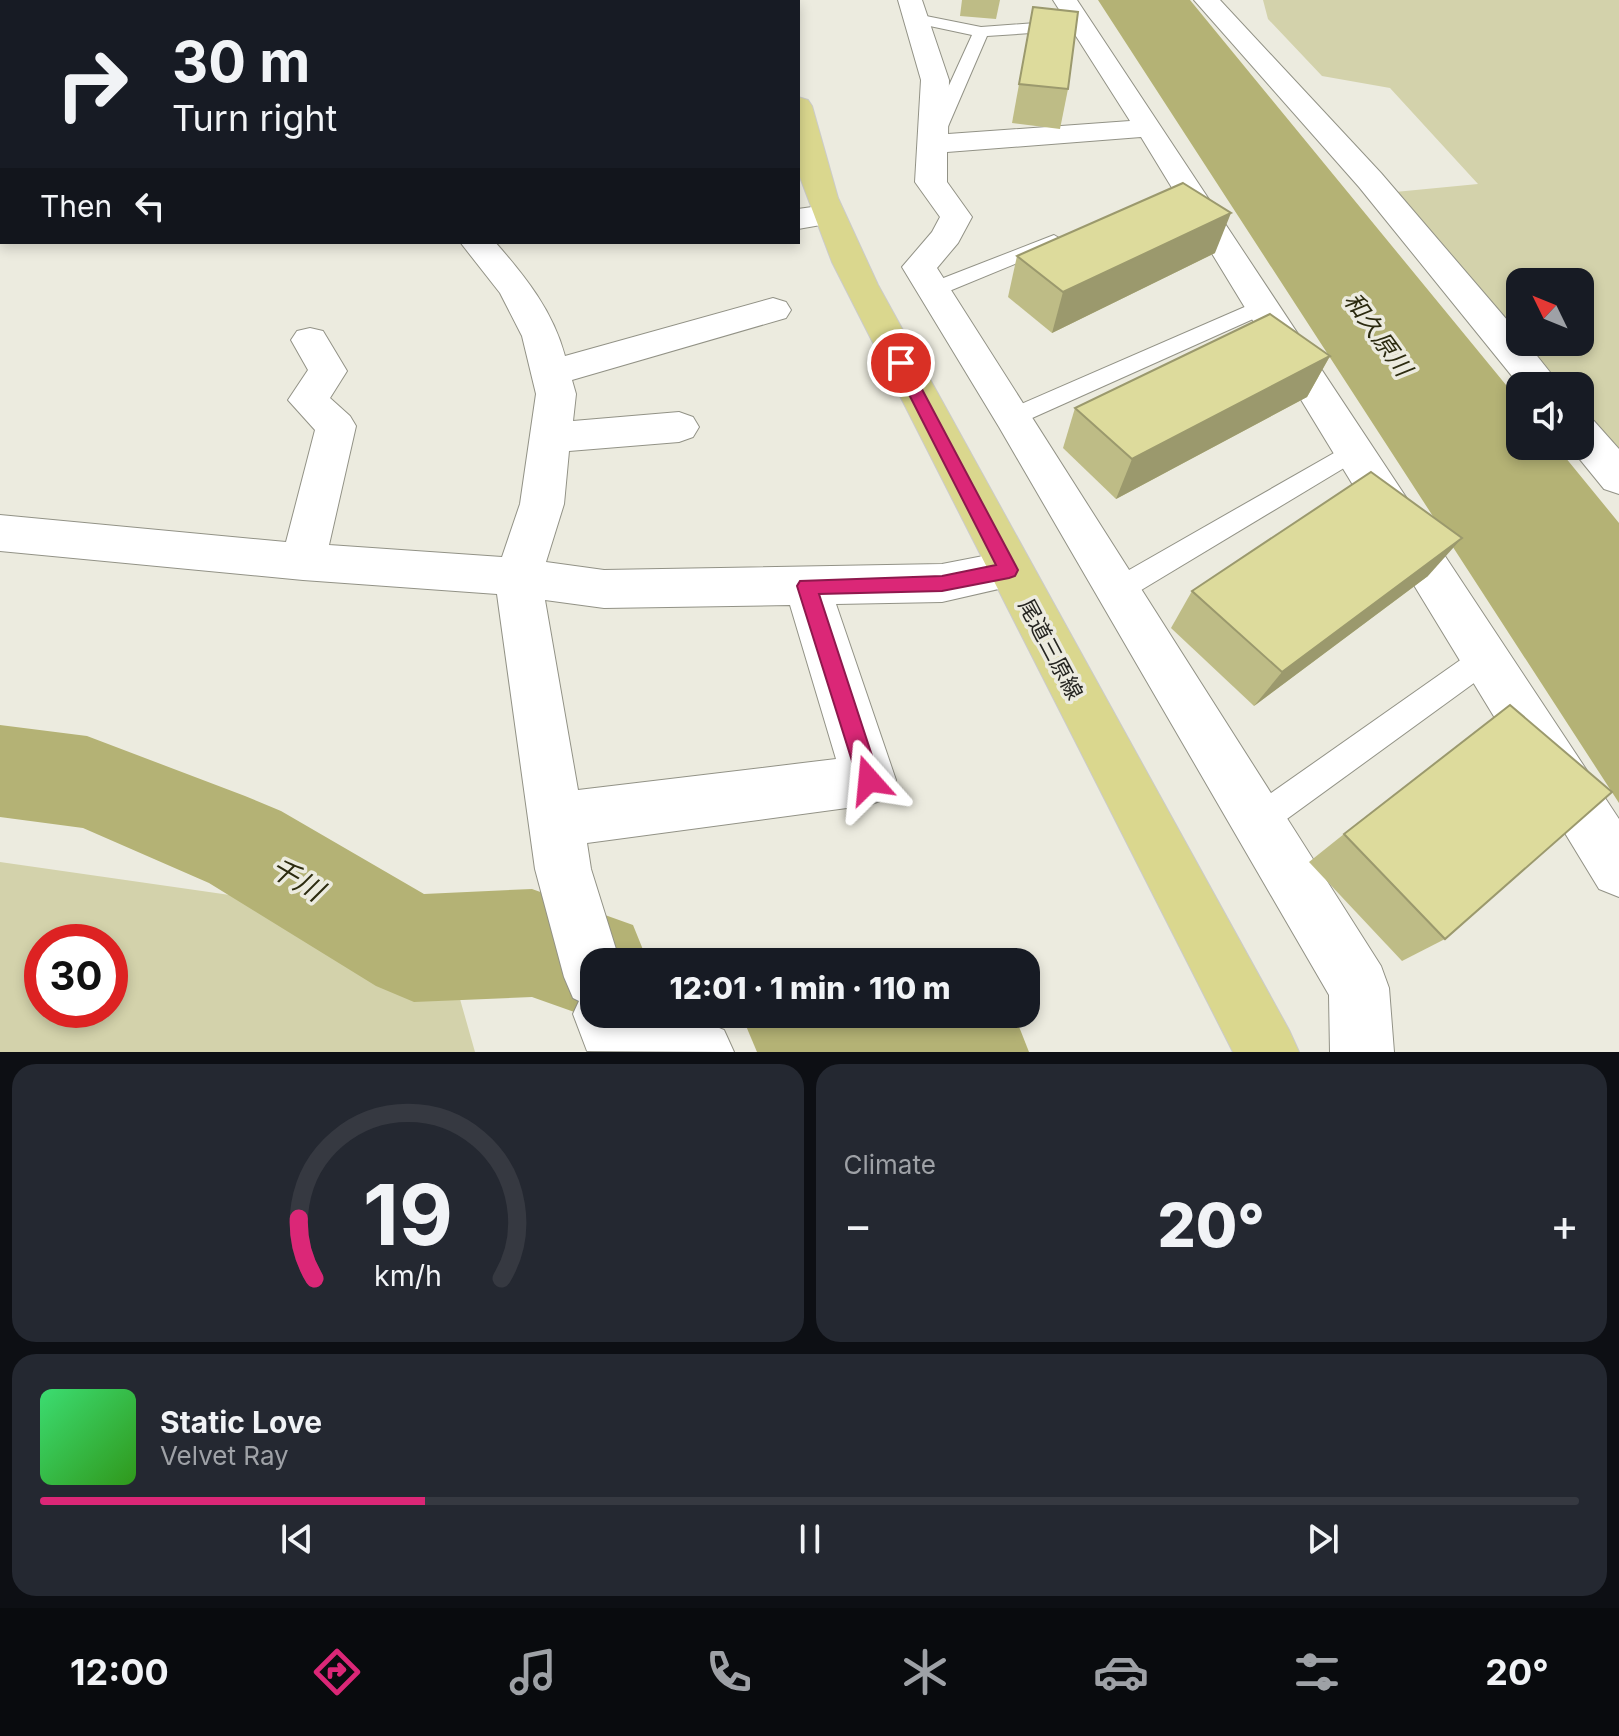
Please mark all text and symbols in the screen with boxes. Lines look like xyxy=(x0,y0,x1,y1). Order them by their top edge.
text: 30 m xyxy=(172,28,310,96)
icon: right xyxy=(40,32,144,136)
text: Turn right xyxy=(172,96,337,140)
icon: left xyxy=(128,184,172,228)
text: Then xyxy=(40,188,112,224)
north arrow xyxy=(1506,268,1594,356)
map controls xyxy=(1506,268,1594,460)
water label: 和久原川 xyxy=(1338,287,1420,384)
pin xyxy=(867,329,935,397)
icon: arrive xyxy=(879,341,923,385)
button: sound xyxy=(1506,372,1594,460)
street label: 尾道三原線 xyxy=(1014,594,1088,704)
position arrow xyxy=(827,738,911,822)
water label: 千川 xyxy=(264,850,332,910)
speed limit sign: 30 xyxy=(24,924,128,1028)
text: 12:01 · 1 min · 110 m xyxy=(669,970,951,1006)
text: Climate xyxy=(844,1149,936,1180)
text: 19 xyxy=(363,1164,453,1265)
text: 20° xyxy=(1158,1189,1265,1261)
text: − xyxy=(844,1198,873,1252)
text: + xyxy=(1550,1198,1579,1252)
text: km/h xyxy=(374,1258,442,1293)
text: Static Love xyxy=(160,1404,322,1440)
text: Velvet Ray xyxy=(160,1440,289,1471)
icon: previous xyxy=(275,1517,319,1561)
icon: pause xyxy=(788,1517,832,1561)
icon: next xyxy=(1301,1517,1345,1561)
icon: directions xyxy=(309,1644,365,1700)
icon: music xyxy=(505,1644,561,1700)
icon: phone xyxy=(701,1644,757,1700)
icon: climate xyxy=(897,1644,953,1700)
icon: car xyxy=(1093,1644,1149,1700)
icon: filters xyxy=(1289,1644,1345,1700)
text: 12:00 xyxy=(70,1650,169,1694)
text: 20° xyxy=(1485,1650,1549,1694)

